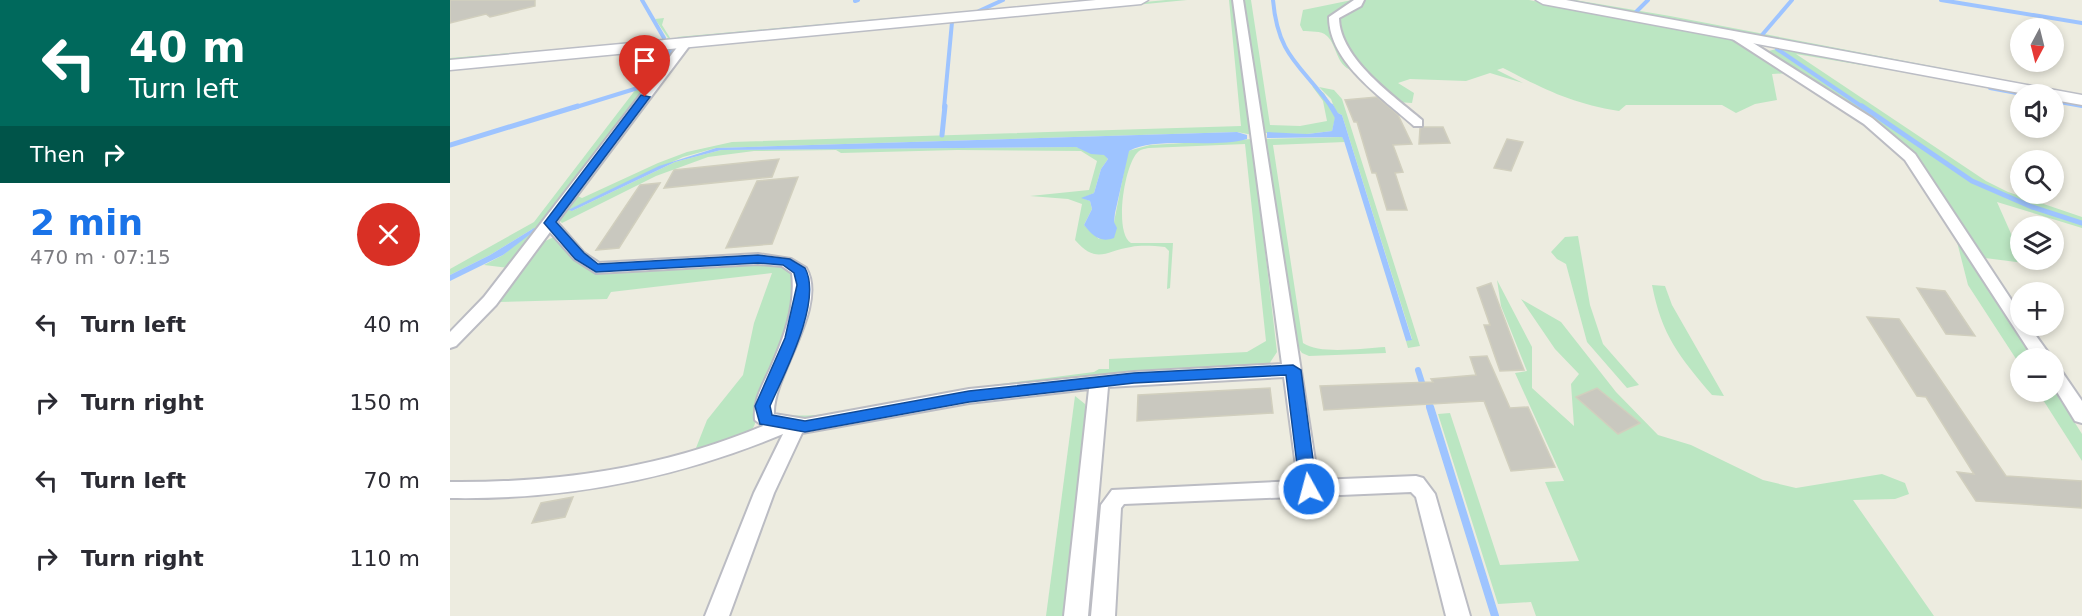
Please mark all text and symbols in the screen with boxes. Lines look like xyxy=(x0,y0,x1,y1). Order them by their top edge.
north arrow xyxy=(2010,18,2064,72)
map controls xyxy=(2010,18,2064,402)
text: 40 m xyxy=(129,23,246,72)
icon: left xyxy=(30,24,108,102)
pin xyxy=(619,35,670,97)
icon: arrive xyxy=(628,44,661,77)
text: Turn left xyxy=(129,73,239,104)
button: sound xyxy=(2010,84,2064,138)
icon: right xyxy=(97,138,130,171)
text: Then xyxy=(30,142,85,167)
button: search xyxy=(2010,150,2064,204)
text: 2 min xyxy=(30,202,143,243)
button: close xyxy=(357,203,420,266)
button: layers xyxy=(2010,216,2064,270)
text: 470 m · 07:15 xyxy=(30,245,171,269)
button: + xyxy=(2010,282,2064,336)
icon: left xyxy=(30,308,63,341)
text: Turn left xyxy=(81,312,186,337)
text: 40 m xyxy=(364,312,420,337)
button: − xyxy=(2010,348,2064,402)
icon: right xyxy=(30,386,63,419)
text: Turn right xyxy=(81,390,204,415)
text: 150 m xyxy=(350,390,420,415)
position arrow xyxy=(1277,457,1341,521)
icon: left xyxy=(30,464,63,497)
text: Turn left xyxy=(81,468,186,493)
text: 70 m xyxy=(364,468,420,493)
icon: right xyxy=(30,542,63,575)
text: Turn right xyxy=(81,546,204,571)
text: 110 m xyxy=(350,546,420,571)

